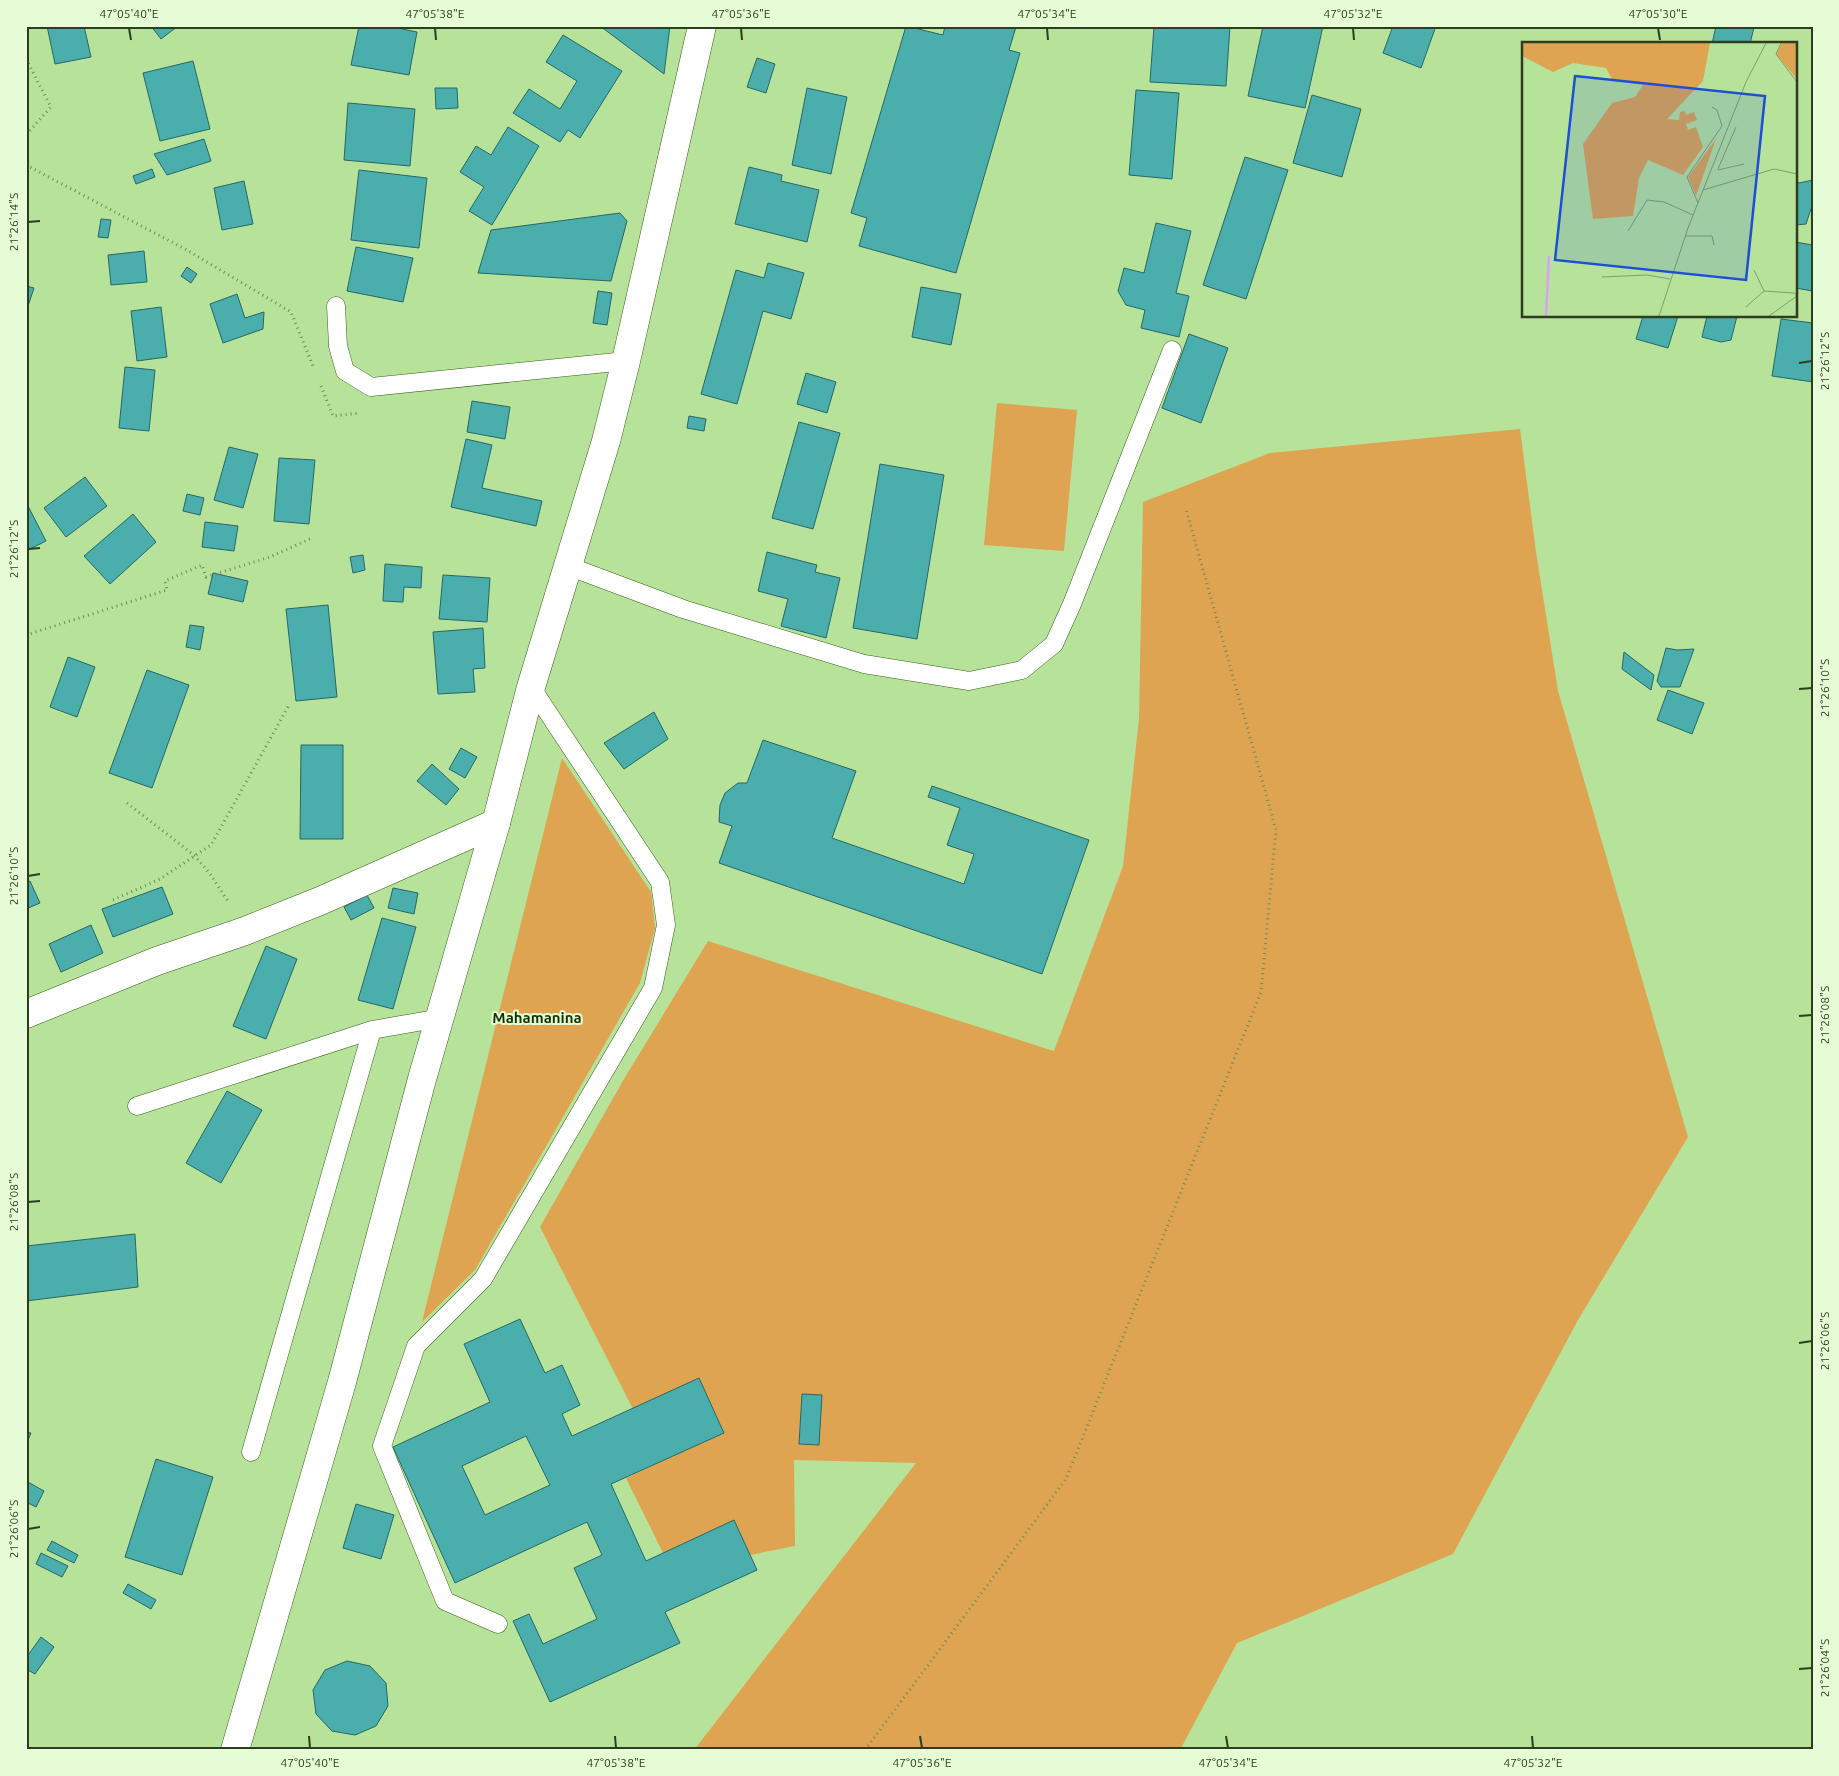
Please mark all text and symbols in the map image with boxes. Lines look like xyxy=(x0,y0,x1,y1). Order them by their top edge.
text: 47°05'40"E xyxy=(100,7,159,20)
text: 47°05'38"E xyxy=(406,7,465,20)
text: 47°05'36"E xyxy=(712,7,771,20)
text: 47°05'34"E xyxy=(1018,7,1077,20)
text: 47°05'32"E xyxy=(1324,7,1383,20)
text: 47°05'30"E xyxy=(1629,7,1688,20)
inset map xyxy=(1522,42,1796,318)
text: 21°26'14"S xyxy=(7,193,20,251)
text: 21°26'12"S xyxy=(1818,332,1831,390)
text: 21°26'12"S xyxy=(7,520,20,578)
text: 21°26'10"S xyxy=(1818,659,1831,717)
text: 21°26'10"S xyxy=(7,847,20,905)
text: 21°26'08"S xyxy=(1818,986,1831,1044)
district label: Mahamanina xyxy=(492,1009,582,1026)
text: 21°26'08"S xyxy=(7,1173,20,1231)
text: 21°26'06"S xyxy=(1818,1312,1831,1370)
text: 21°26'06"S xyxy=(7,1500,20,1558)
text: 21°26'04"S xyxy=(1818,1639,1831,1697)
text: 47°05'40"E xyxy=(281,1756,340,1769)
text: 47°05'38"E xyxy=(587,1756,646,1769)
text: 47°05'36"E xyxy=(893,1756,952,1769)
text: 47°05'34"E xyxy=(1199,1756,1258,1769)
text: 47°05'32"E xyxy=(1504,1756,1563,1769)

